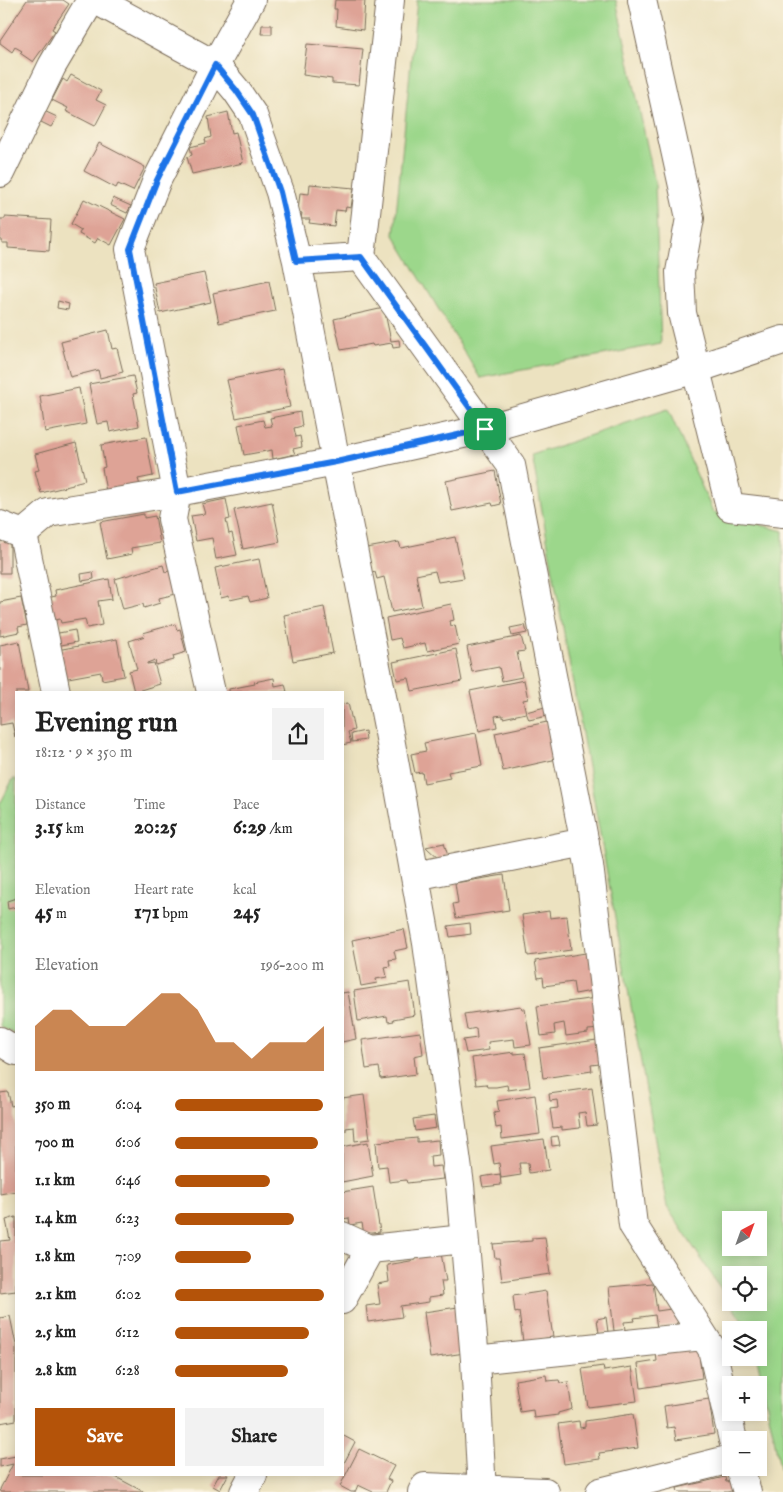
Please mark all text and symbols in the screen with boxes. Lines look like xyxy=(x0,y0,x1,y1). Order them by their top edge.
pin xyxy=(464,408,506,450)
icon: arrive xyxy=(471,415,499,443)
text: Evening run xyxy=(35,706,178,741)
button: share xyxy=(272,708,324,760)
text: 18:12 · 9 × 350 m xyxy=(35,743,132,763)
text: Distance xyxy=(35,796,86,814)
text: Time xyxy=(134,796,165,814)
text: Pace xyxy=(233,796,260,814)
text: 3.15 xyxy=(35,814,63,841)
text: 20:25 xyxy=(134,814,177,841)
text: 6:29 xyxy=(233,814,266,841)
text: km xyxy=(63,820,84,838)
text: /km xyxy=(266,820,293,838)
text: Elevation xyxy=(35,881,91,899)
text: Heart rate xyxy=(134,881,194,899)
text: kcal xyxy=(233,881,256,899)
text: 45 xyxy=(35,899,53,926)
text: 171 xyxy=(134,899,159,926)
text: 245 xyxy=(233,899,261,926)
text: m xyxy=(53,905,67,923)
text: bpm xyxy=(159,905,188,923)
text: Elevation xyxy=(35,956,98,976)
text: 196–200 m xyxy=(260,956,324,976)
text: 350 m xyxy=(35,1095,70,1115)
text: 6:04 xyxy=(115,1095,142,1115)
text: 700 m xyxy=(35,1133,74,1153)
text: 6:06 xyxy=(115,1133,141,1153)
text: 1.1 km xyxy=(35,1171,75,1191)
text: 6:46 xyxy=(115,1171,141,1191)
text: 1.4 km xyxy=(35,1209,77,1229)
text: 6:23 xyxy=(115,1209,139,1229)
north arrow xyxy=(722,1211,768,1256)
map controls xyxy=(722,1211,767,1476)
text: 1.8 km xyxy=(35,1247,75,1267)
text: 7:09 xyxy=(115,1247,142,1267)
button: locate xyxy=(722,1266,767,1311)
text: 2.1 km xyxy=(35,1285,76,1305)
text: 6:02 xyxy=(115,1285,141,1305)
button: layers xyxy=(722,1321,767,1366)
text: 2.5 km xyxy=(35,1323,76,1343)
text: 6:12 xyxy=(115,1323,139,1343)
text: 2.8 km xyxy=(35,1361,77,1381)
text: 6:28 xyxy=(115,1361,140,1381)
button: + xyxy=(722,1376,767,1421)
button: Save xyxy=(35,1408,175,1466)
button: Share xyxy=(185,1408,324,1466)
button: − xyxy=(722,1431,767,1476)

